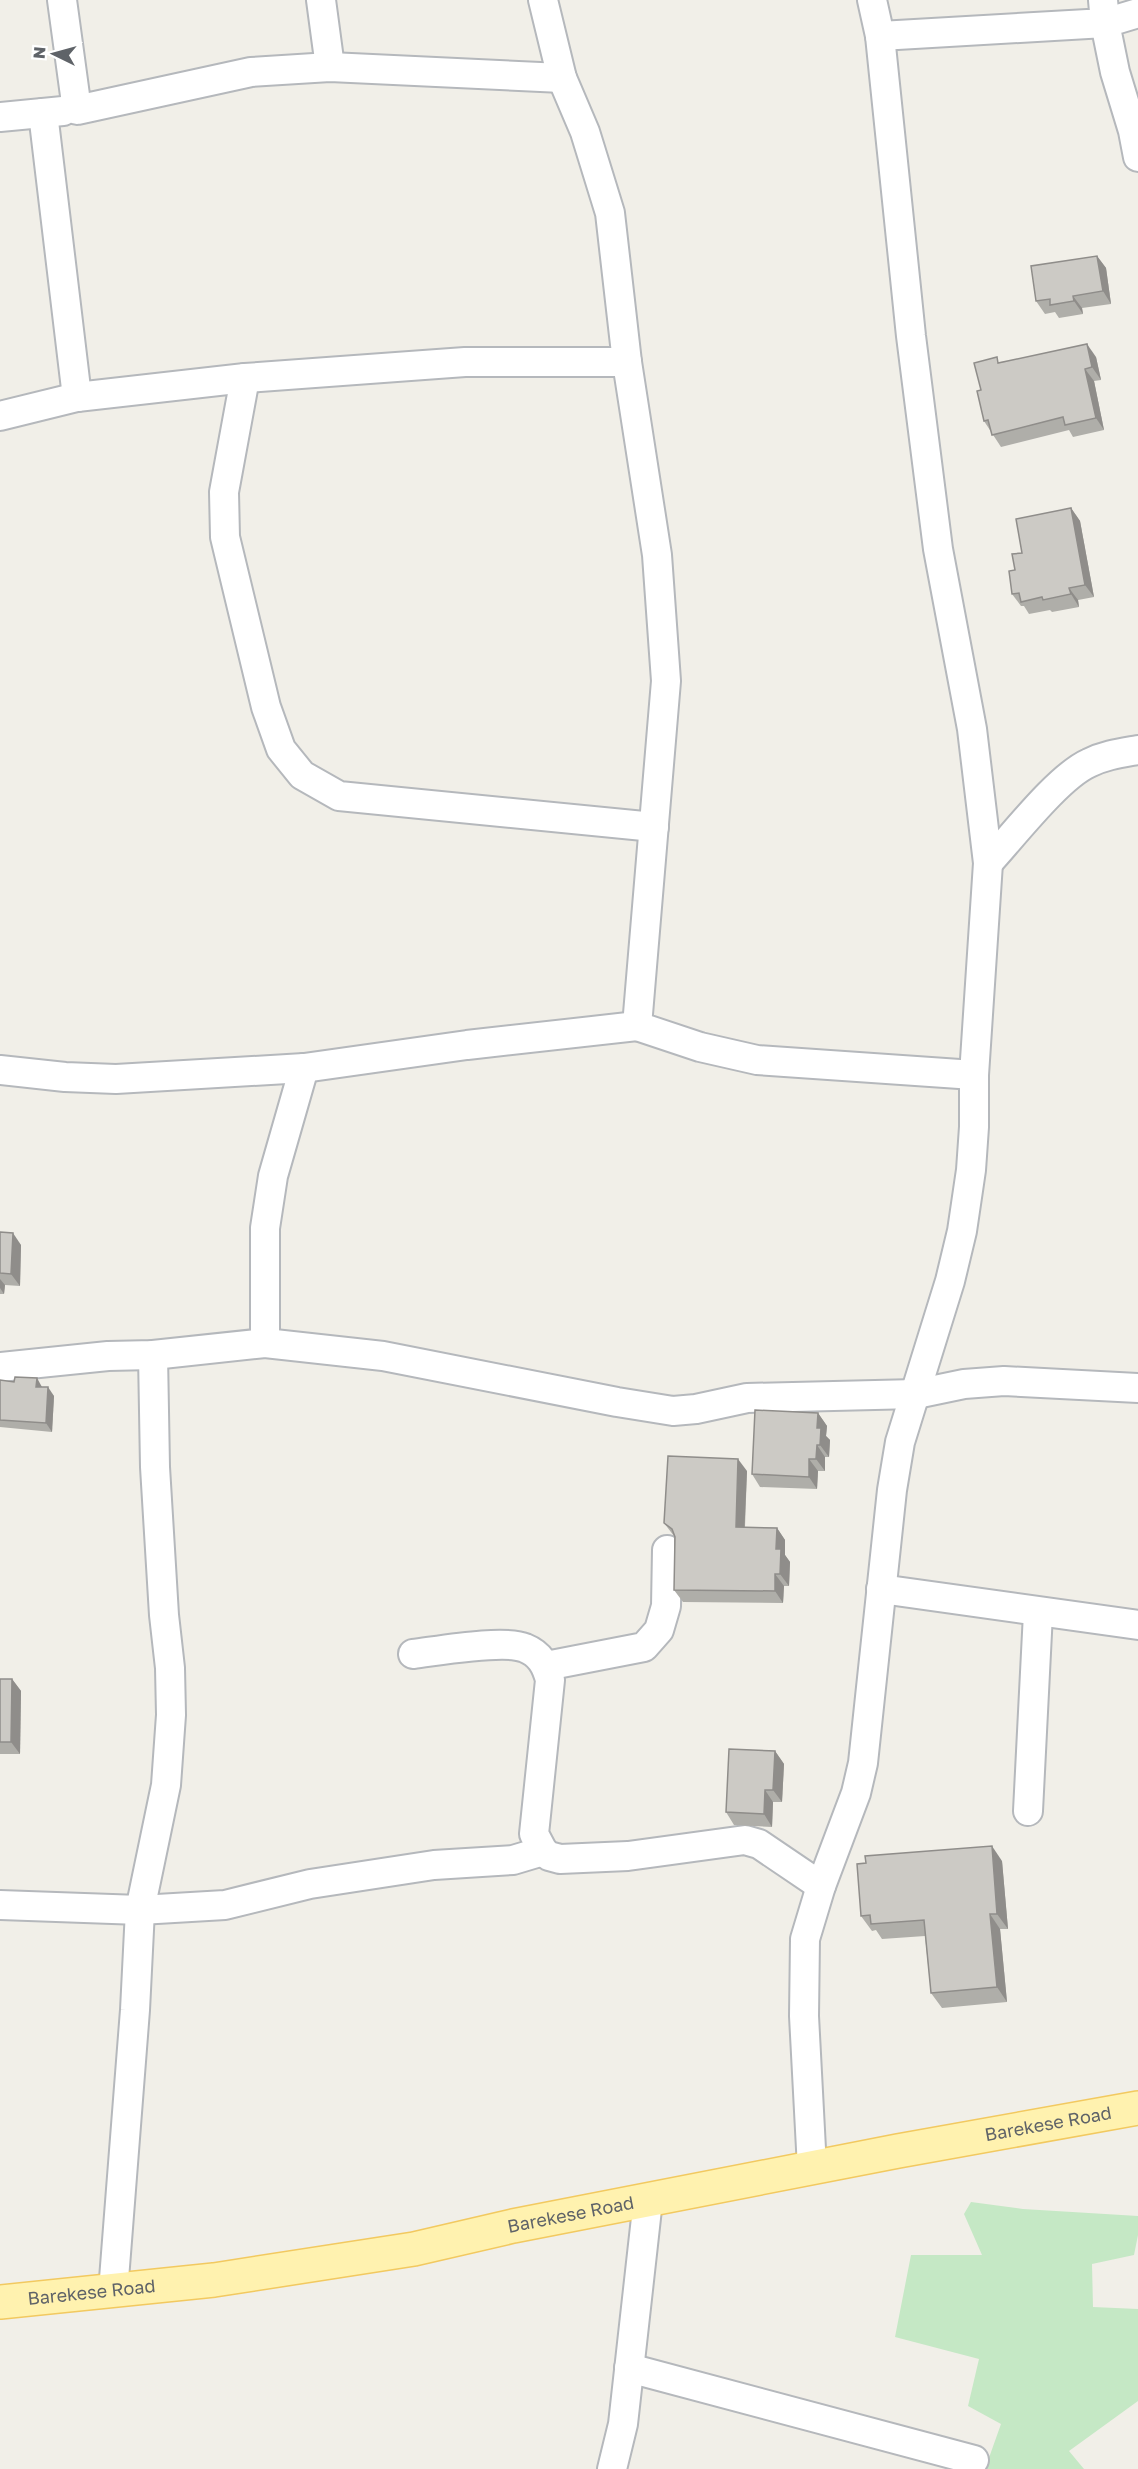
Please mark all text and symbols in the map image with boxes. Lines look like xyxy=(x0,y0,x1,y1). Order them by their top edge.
north arrow xyxy=(24,24,84,84)
text: N xyxy=(29,46,50,60)
street label: Barekese Road xyxy=(983,2101,1113,2145)
street label: Barekese Road xyxy=(505,2191,636,2237)
street label: Barekese Road xyxy=(26,2274,156,2309)

